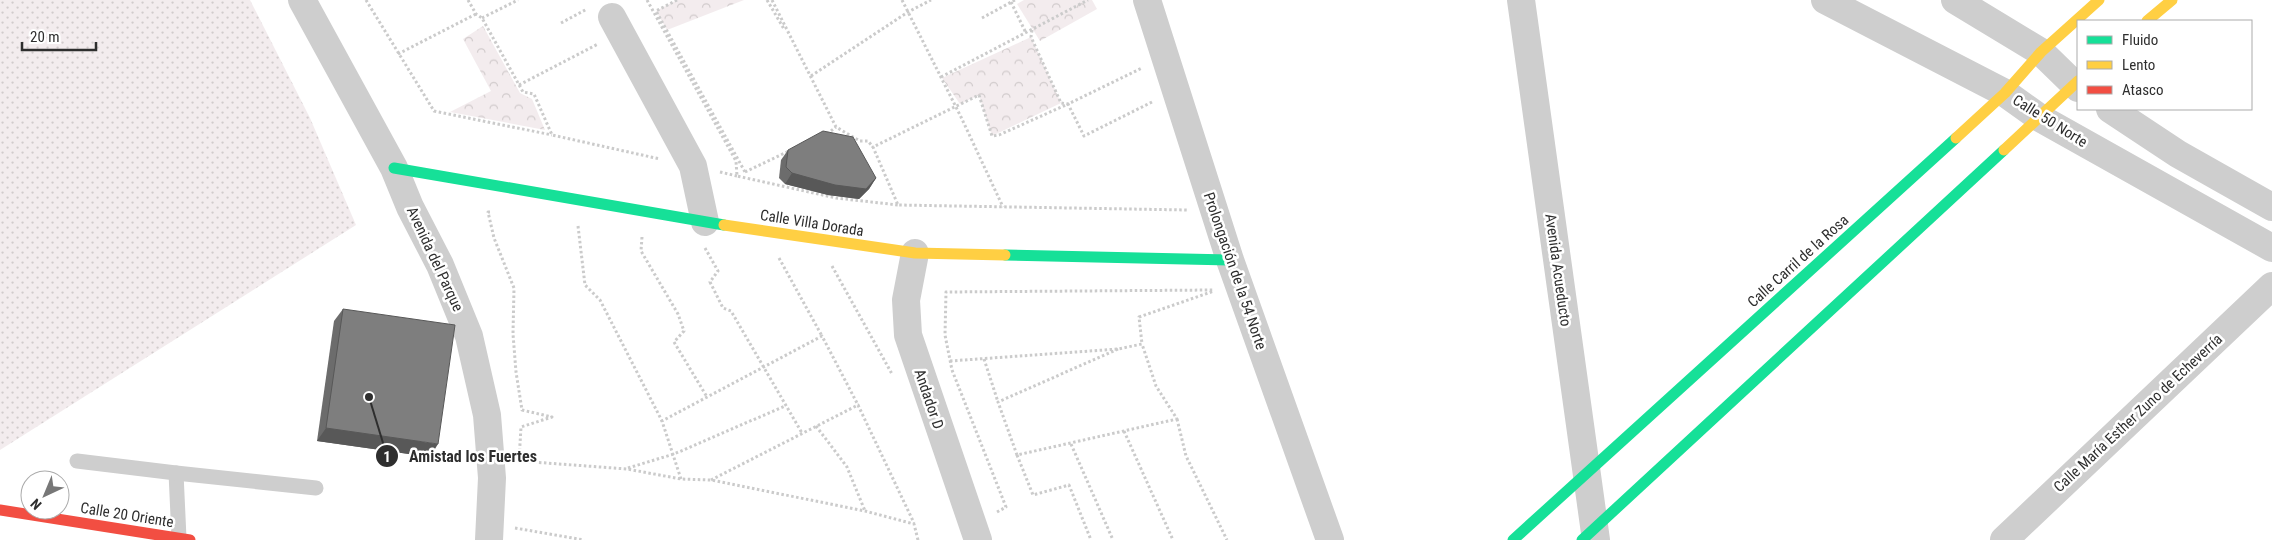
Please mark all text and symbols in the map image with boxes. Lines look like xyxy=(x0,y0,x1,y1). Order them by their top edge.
scale bar xyxy=(22,20,96,52)
legend xyxy=(2077,20,2252,110)
text: 20 m xyxy=(30,28,60,46)
text: Fluido xyxy=(2122,31,2158,49)
text: Lento xyxy=(2122,56,2155,74)
text: Atasco xyxy=(2122,81,2163,99)
street label: Calle 50 Norte xyxy=(2009,91,2091,151)
street label: Prolongación de la 54 Norte xyxy=(1200,190,1270,352)
street label: Avenida del Parque xyxy=(403,204,467,314)
street label: Calle Villa Dorada xyxy=(759,206,865,240)
street label: Calle Carril de la Rosa xyxy=(1744,211,1852,311)
street label: Avenida Acueducto xyxy=(1541,212,1575,328)
street label: Calle María Esther Zuno de Echeverría xyxy=(2050,330,2226,496)
street label: Andador D xyxy=(910,367,948,431)
callout: Amistad los Fuertes xyxy=(375,441,547,472)
text: Amistad los Fuertes xyxy=(409,447,537,466)
text: 1 xyxy=(383,448,391,466)
north arrow xyxy=(20,470,70,520)
text: N xyxy=(27,496,45,513)
street label: Calle 20 Oriente xyxy=(79,499,175,531)

